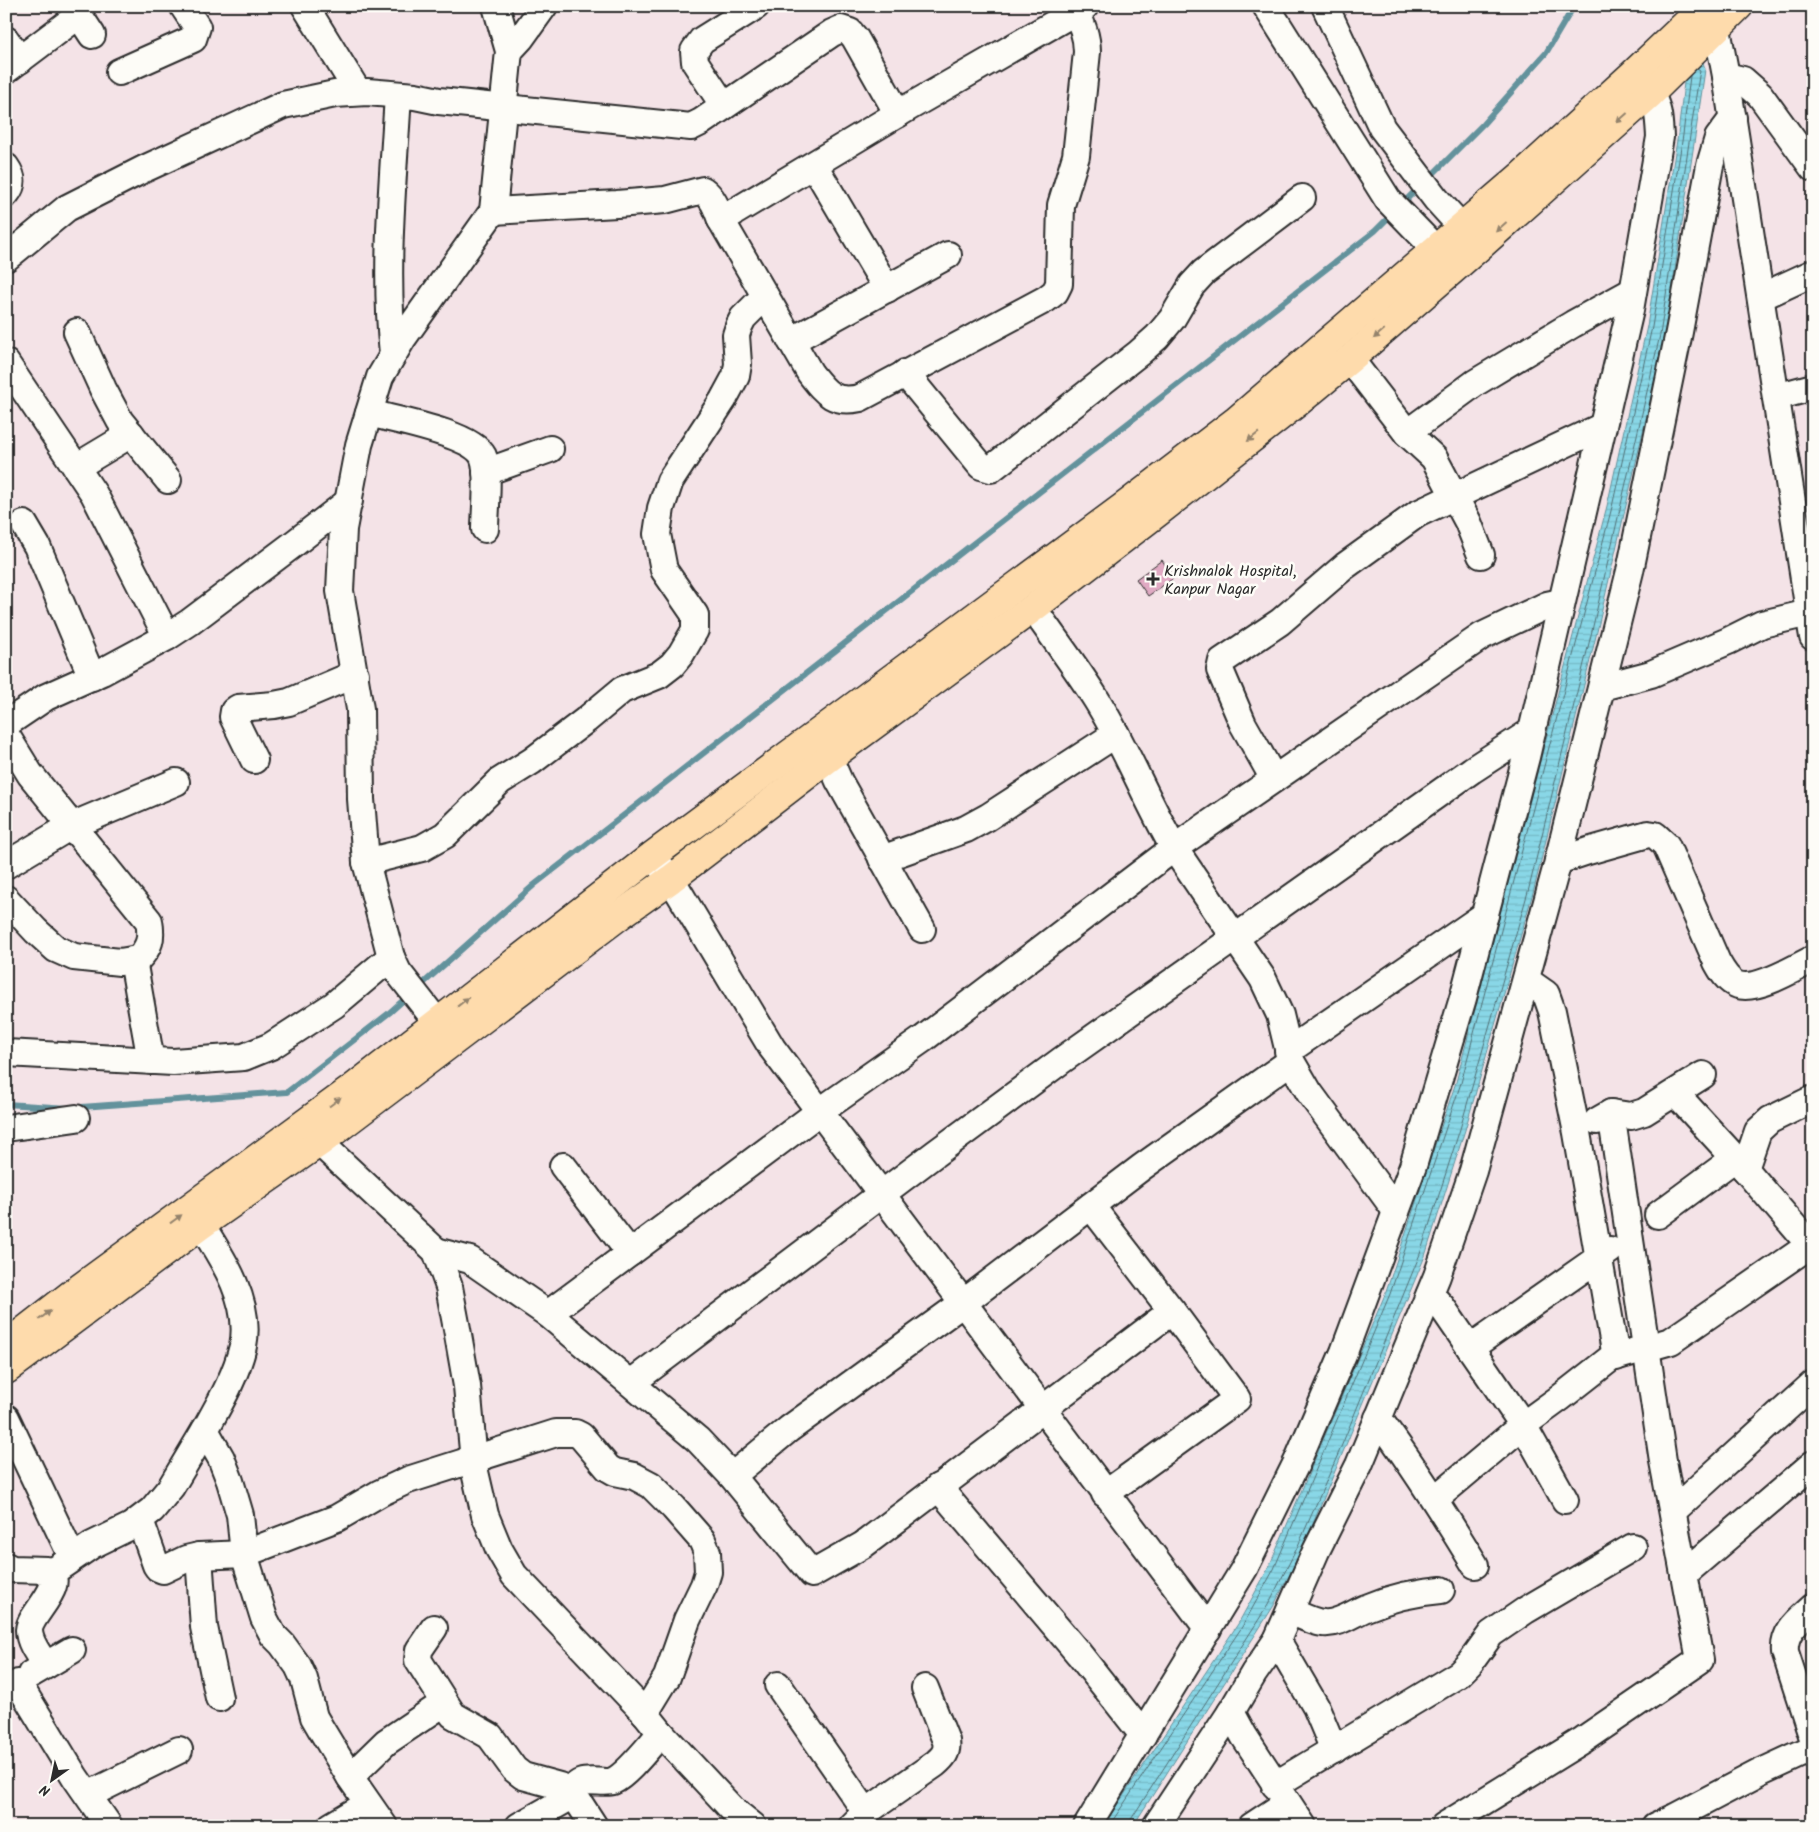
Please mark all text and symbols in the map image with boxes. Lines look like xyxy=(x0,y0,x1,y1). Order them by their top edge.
one-way arrow xyxy=(1615,113,1628,124)
one-way arrow xyxy=(1495,222,1508,233)
one-way arrow xyxy=(1373,329,1386,340)
one-way arrow xyxy=(1247,432,1260,443)
place label: Krishnalok Hospital, Kanpur Nagar xyxy=(1164,559,1297,602)
marker: Krishnalok Hospital, Kanpur Nagar xyxy=(1146,572,1160,586)
one-way arrow xyxy=(456,996,469,1007)
one-way arrow xyxy=(328,1097,342,1107)
one-way arrow xyxy=(169,1214,182,1224)
one-way arrow xyxy=(38,1310,52,1320)
north arrow xyxy=(28,1754,78,1804)
text: N xyxy=(36,1778,55,1802)

